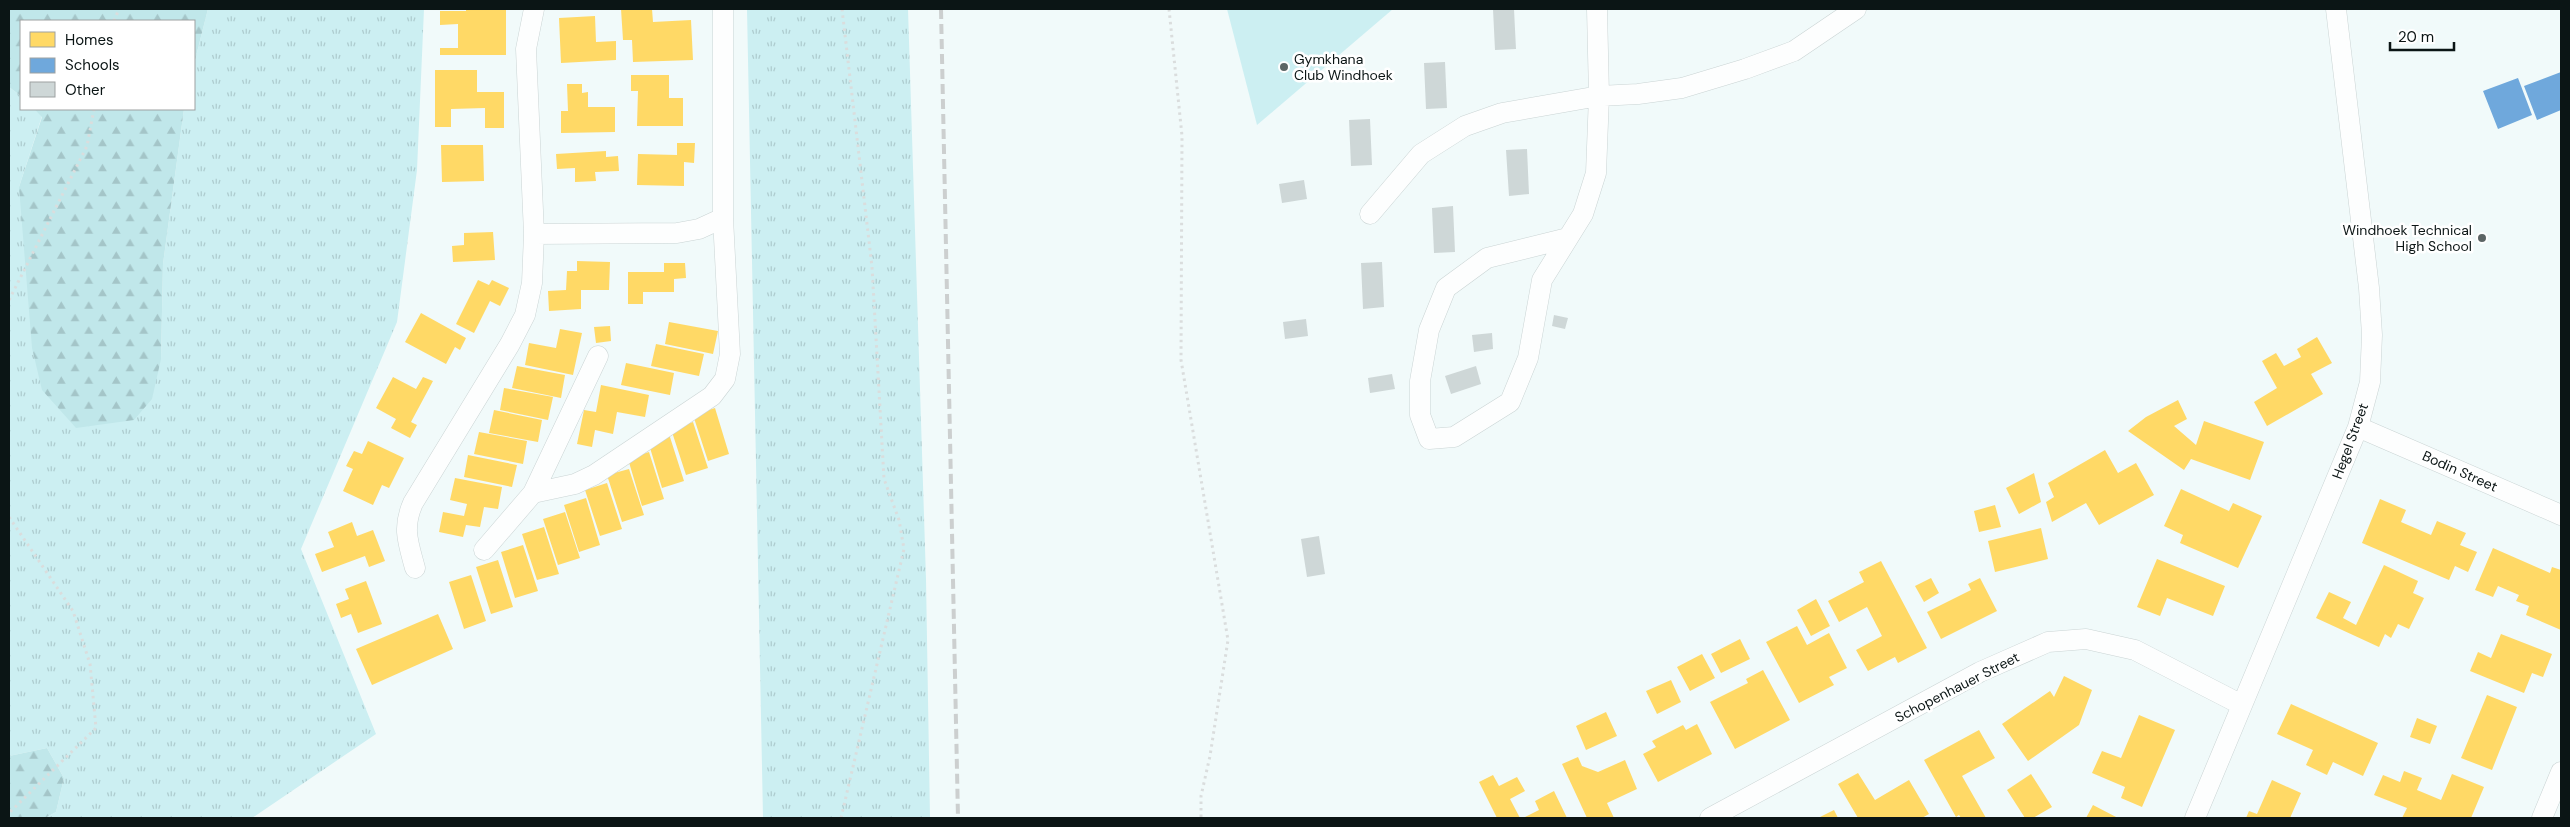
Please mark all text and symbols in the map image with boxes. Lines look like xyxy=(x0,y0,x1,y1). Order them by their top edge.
legend xyxy=(20,20,195,110)
scale bar xyxy=(2390,20,2454,52)
text: 20 m xyxy=(2398,27,2434,47)
text: Homes xyxy=(65,30,114,50)
place label: Gymkhana Club Windhoek xyxy=(1294,50,1393,84)
text: Schools xyxy=(65,55,120,75)
marker: Gymkhana Club Windhoek xyxy=(1278,61,1290,73)
text: Other xyxy=(65,80,106,100)
place label: Windhoek Technical High School xyxy=(2342,221,2472,255)
marker: Windhoek Technical High School xyxy=(2476,232,2488,244)
street label: Hegel Street xyxy=(2328,401,2372,481)
street label: Bodin Street xyxy=(2420,446,2500,496)
street label: Schopenhauer Street xyxy=(1892,648,2022,726)

